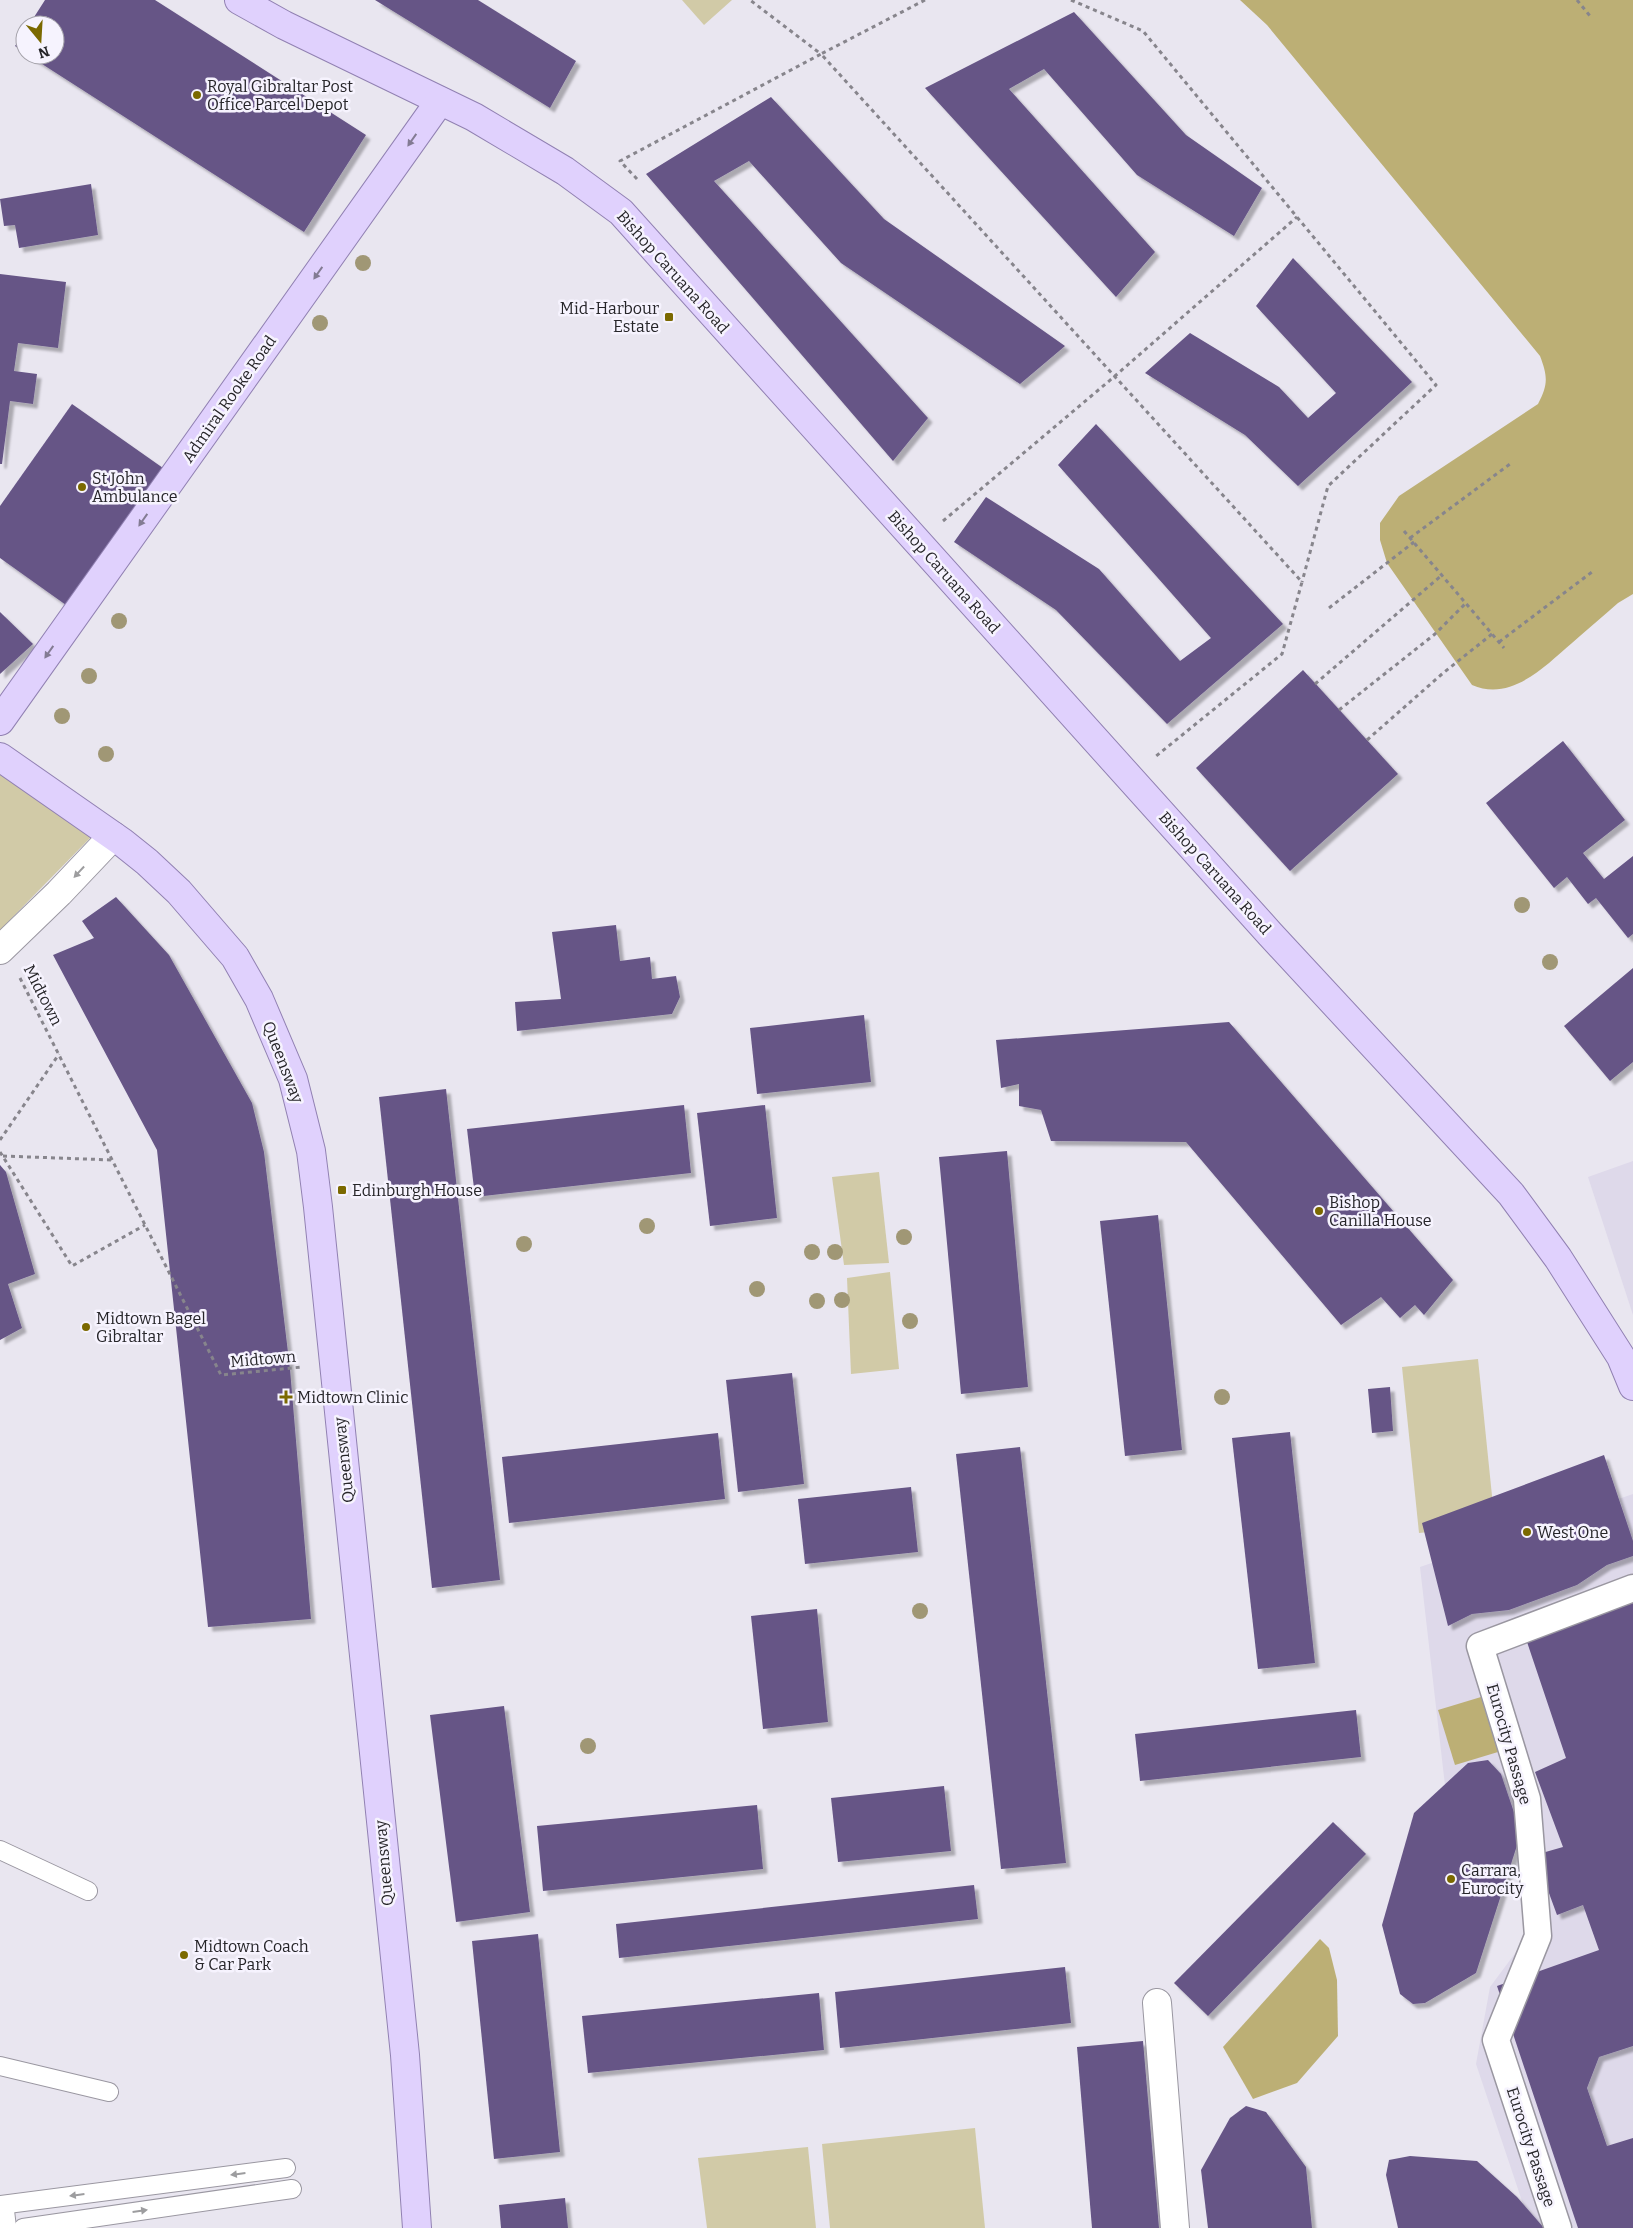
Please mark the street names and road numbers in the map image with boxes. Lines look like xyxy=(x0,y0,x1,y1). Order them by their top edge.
street label: Bishop Caruana Road xyxy=(613,207,733,338)
street label: Admiral Rooke Road xyxy=(178,332,280,466)
street label: Bishop Caruana Road xyxy=(884,507,1004,638)
street label: Bishop Caruana Road xyxy=(1155,808,1275,939)
street label: Midtown xyxy=(20,961,66,1029)
street label: Queensway xyxy=(259,1018,307,1106)
street label: Midtown xyxy=(229,1347,297,1371)
street label: Queensway xyxy=(330,1416,358,1504)
street label: Eurocity Passage xyxy=(1483,1681,1535,1807)
street label: Queensway xyxy=(371,1819,397,1907)
street label: Eurocity Passage xyxy=(1503,2085,1559,2209)

